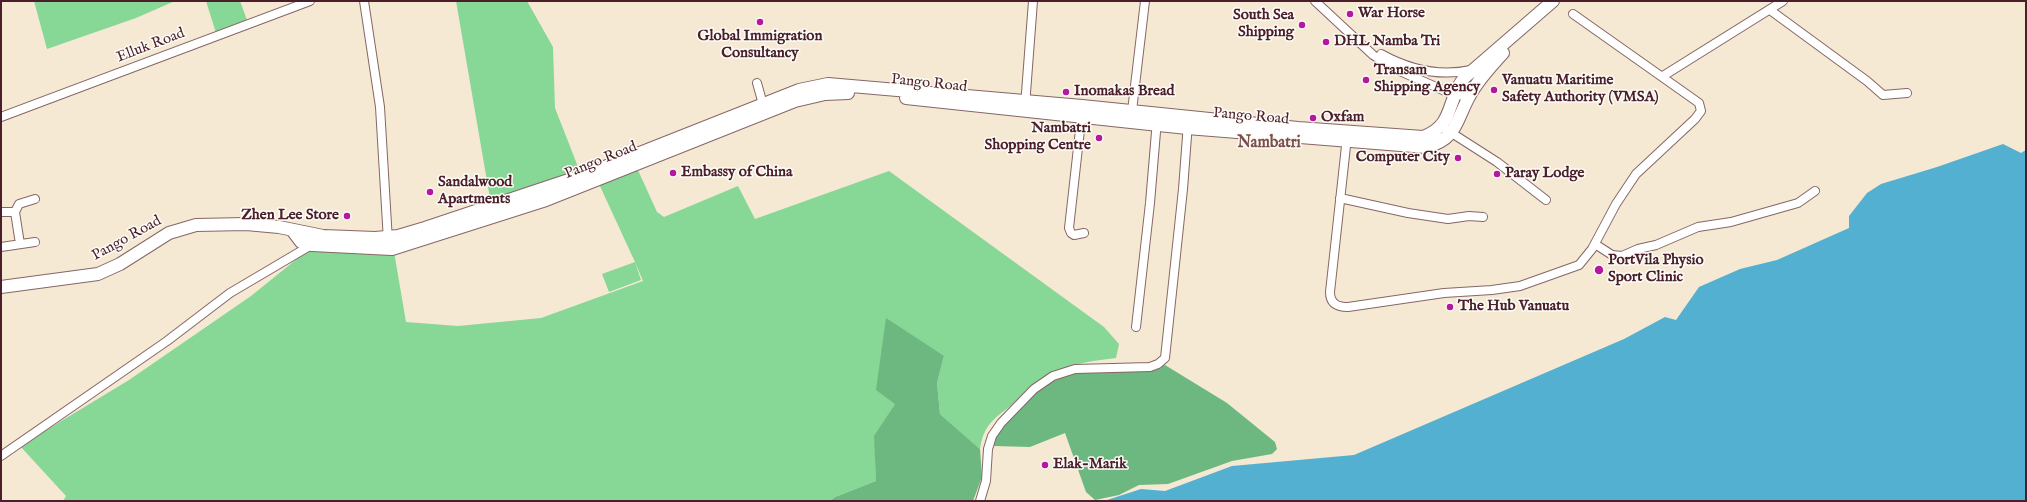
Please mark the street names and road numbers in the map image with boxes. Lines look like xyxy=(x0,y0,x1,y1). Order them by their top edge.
street label: Elluk Road xyxy=(114,25,188,67)
street label: Pango Road xyxy=(890,71,968,97)
street label: Pango Road xyxy=(1212,105,1290,129)
street label: Pango Road xyxy=(562,138,640,184)
street label: Pango Road xyxy=(89,213,165,265)

